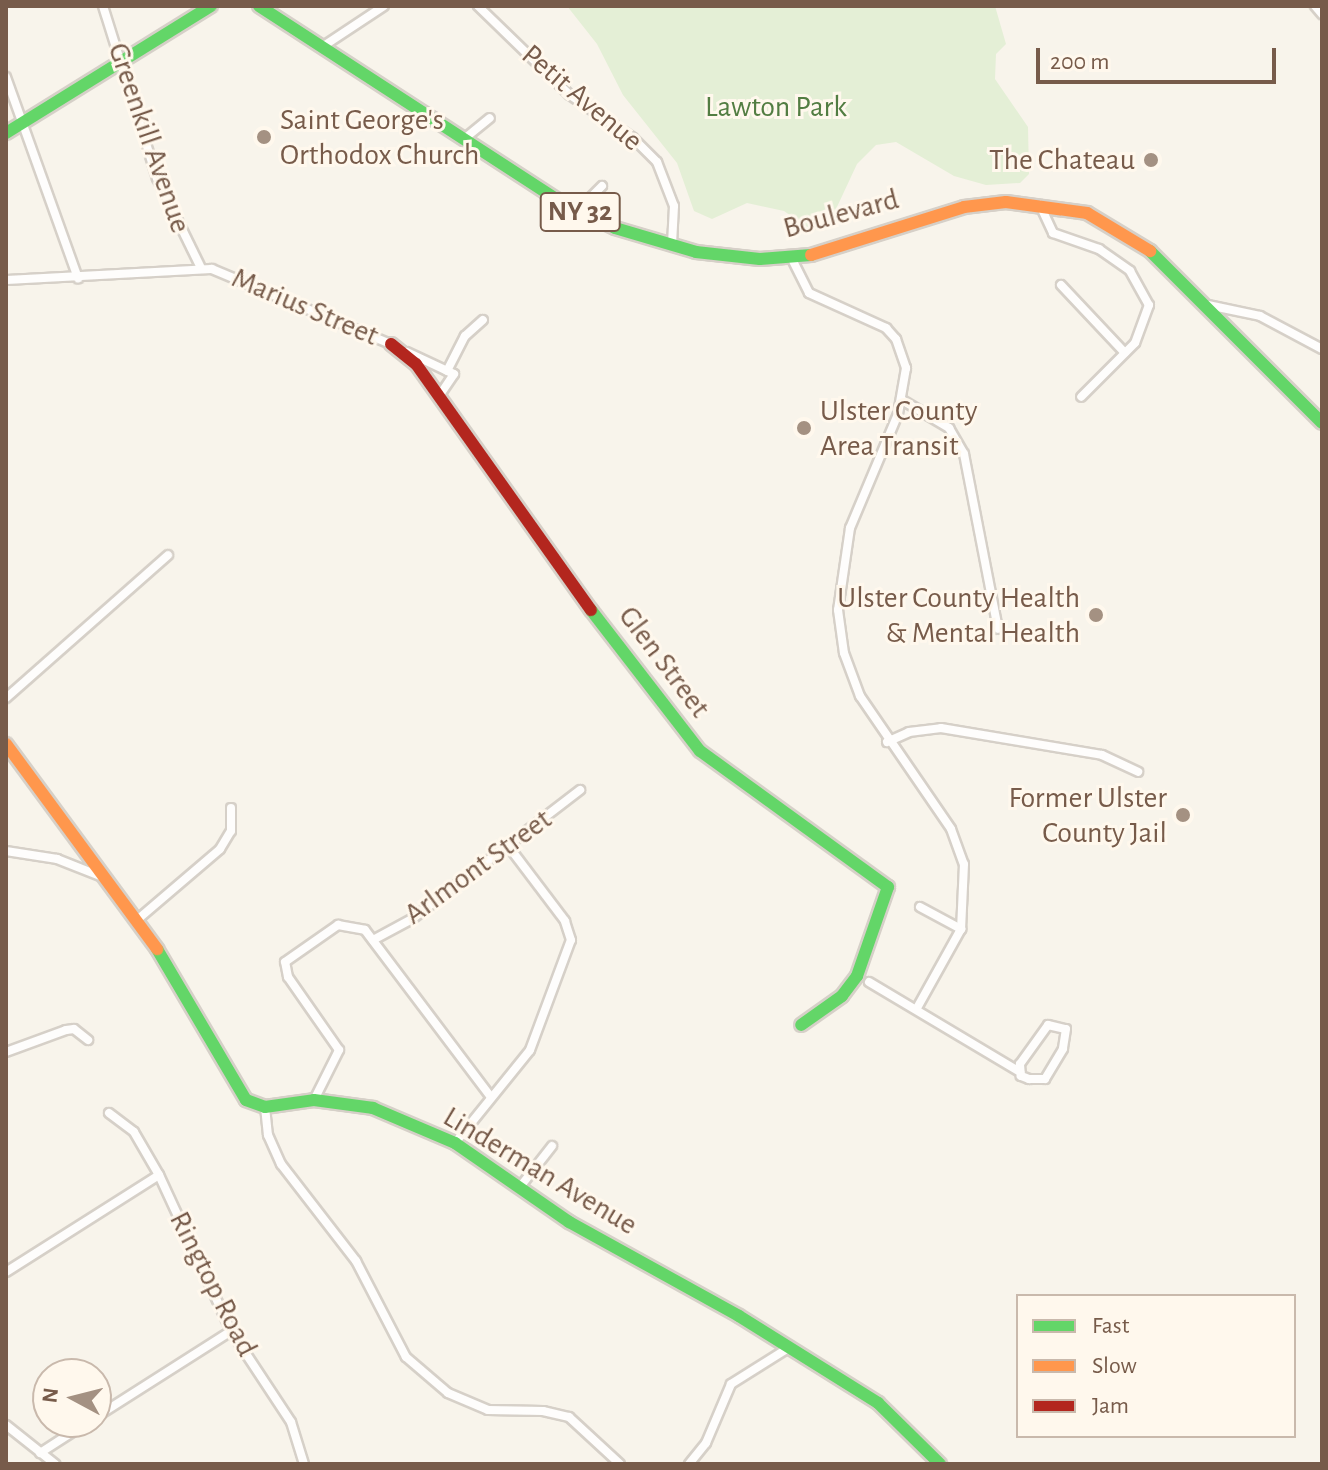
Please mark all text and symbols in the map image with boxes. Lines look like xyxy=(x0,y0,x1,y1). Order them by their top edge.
scale bar xyxy=(1040,32,1280,82)
street label: Petit Avenue xyxy=(514,37,650,159)
street label: Greenkill Avenue xyxy=(100,38,198,238)
text: 200 m xyxy=(1050,50,1109,74)
park label: Lawton Park xyxy=(705,89,847,125)
place label: Saint George's Orthodox Church xyxy=(280,102,479,172)
marker: Saint George's Orthodox Church xyxy=(255,128,273,146)
place label: The Chateau xyxy=(989,142,1135,178)
marker: The Chateau xyxy=(1142,151,1160,169)
street label: Boulevard xyxy=(779,181,903,247)
road number: NY 32 xyxy=(538,188,622,236)
street label: Marius Street xyxy=(226,260,384,354)
place label: Ulster County Area Transit xyxy=(820,393,977,464)
marker: Ulster County Area Transit xyxy=(795,419,813,437)
place label: Ulster County Health & Mental Health xyxy=(837,580,1080,650)
street label: Glen Street xyxy=(611,599,717,725)
marker: Ulster County Health & Mental Health xyxy=(1087,606,1105,624)
place label: Former Ulster County Jail xyxy=(1009,780,1167,850)
street label: Arlmont Street xyxy=(397,802,559,932)
marker: Former Ulster County Jail xyxy=(1174,806,1192,824)
street label: Linderman Avenue xyxy=(437,1099,643,1243)
street label: Ringtop Road xyxy=(161,1206,265,1362)
legend xyxy=(1016,1294,1296,1438)
text: Fast xyxy=(1092,1314,1129,1338)
text: Slow xyxy=(1092,1354,1137,1378)
north arrow xyxy=(32,1358,112,1438)
text: N xyxy=(38,1386,62,1404)
text: Jam xyxy=(1092,1394,1129,1418)

